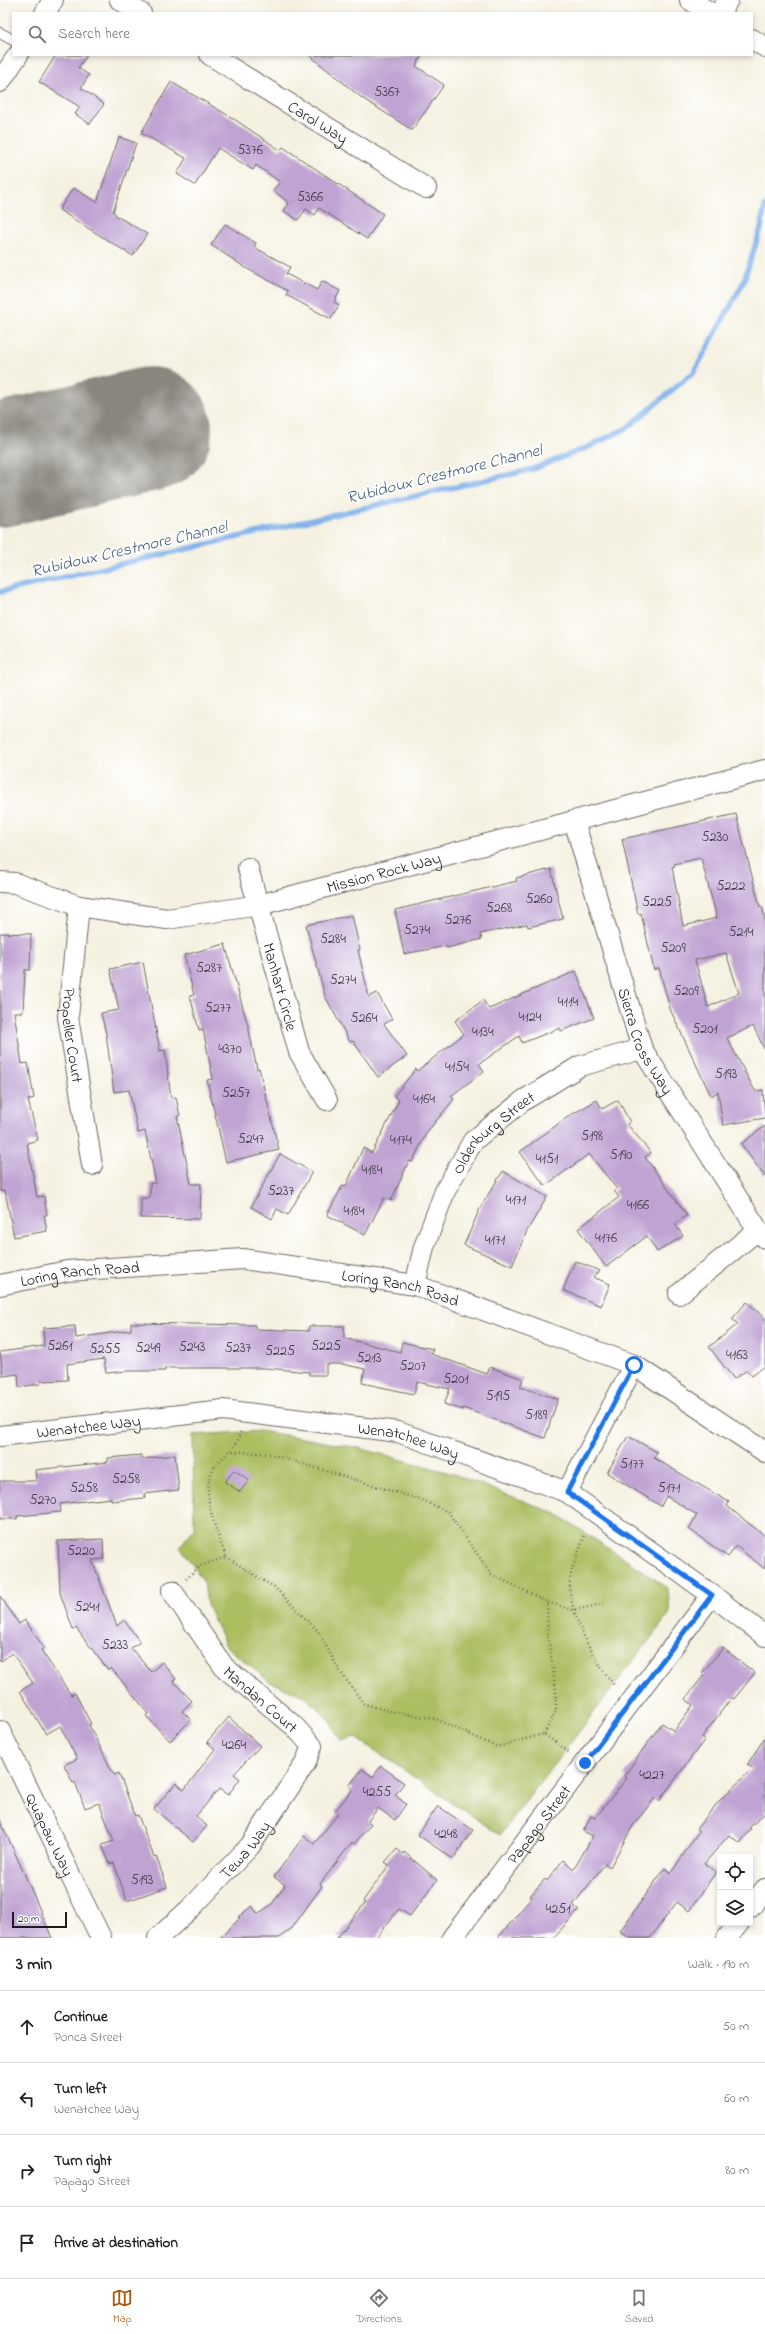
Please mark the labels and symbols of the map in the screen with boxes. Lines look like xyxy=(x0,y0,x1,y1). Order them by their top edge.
house number: 5367 xyxy=(374,82,400,103)
street label: Carol Way xyxy=(282,96,352,151)
house number: 5376 xyxy=(237,140,263,161)
house number: 5366 xyxy=(297,187,323,208)
water label: Rubidoux Crestmore Channel xyxy=(344,438,547,511)
water label: Rubidoux Crestmore Channel xyxy=(29,514,232,584)
house number: 5230 xyxy=(702,827,728,848)
street label: Mission Rock Way xyxy=(324,847,444,900)
house number: 5222 xyxy=(717,876,745,897)
house number: 5260 xyxy=(525,889,553,910)
house number: 5225 xyxy=(642,892,672,913)
house number: 5268 xyxy=(486,898,512,919)
house number: 5276 xyxy=(445,910,471,931)
house number: 5274 xyxy=(404,920,430,941)
house number: 5214 xyxy=(728,922,754,943)
house number: 5284 xyxy=(320,929,346,950)
house number: 5209 xyxy=(660,938,686,959)
street label: Manhart Circle xyxy=(255,940,303,1035)
house number: 5287 xyxy=(196,958,222,979)
house number: 5274 xyxy=(330,970,356,991)
house number: 5209 xyxy=(673,981,699,1002)
street label: Sierra Cross Way xyxy=(610,985,678,1100)
street label: Propeller Court xyxy=(54,986,89,1085)
house number: 4114 xyxy=(558,992,578,1013)
house number: 5277 xyxy=(205,998,231,1019)
house number: 4124 xyxy=(519,1007,542,1028)
house number: 5264 xyxy=(351,1008,378,1029)
house number: 5201 xyxy=(692,1019,718,1040)
house number: 4134 xyxy=(472,1022,494,1043)
house number: 4370 xyxy=(218,1039,242,1060)
house number: 4154 xyxy=(445,1057,469,1078)
house number: 5193 xyxy=(715,1064,737,1085)
house number: 5257 xyxy=(222,1083,251,1104)
street label: Oldenburg Street xyxy=(447,1086,540,1179)
house number: 4164 xyxy=(413,1089,435,1110)
house number: 5198 xyxy=(581,1126,603,1147)
house number: 5247 xyxy=(238,1129,264,1150)
house number: 4174 xyxy=(390,1130,412,1151)
house number: 5190 xyxy=(610,1145,632,1166)
house number: 4151 xyxy=(536,1149,559,1170)
house number: 4184 xyxy=(361,1160,383,1181)
house number: 5237 xyxy=(268,1181,294,1202)
house number: 4171 xyxy=(506,1190,527,1211)
house number: 4166 xyxy=(627,1195,649,1216)
house number: 4184 xyxy=(343,1201,365,1222)
house number: 4176 xyxy=(595,1228,617,1249)
house number: 4171 xyxy=(485,1230,506,1251)
street label: Loring Ranch Road xyxy=(18,1256,140,1294)
street label: Loring Ranch Road xyxy=(340,1264,462,1314)
house number: 5261 xyxy=(47,1336,73,1357)
house number: 5225 xyxy=(311,1336,341,1357)
house number: 5243 xyxy=(179,1337,205,1358)
house number: 5249 xyxy=(136,1338,161,1359)
house number: 5237 xyxy=(225,1338,251,1359)
house number: 5255 xyxy=(90,1339,120,1360)
house number: 5225 xyxy=(265,1341,295,1362)
house number: 4163 xyxy=(726,1345,748,1366)
house number: 5213 xyxy=(356,1348,382,1369)
house number: 5207 xyxy=(400,1356,427,1377)
route start xyxy=(625,1356,643,1374)
house number: 5201 xyxy=(443,1369,469,1390)
house number: 5195 xyxy=(486,1386,510,1407)
house number: 5189 xyxy=(525,1405,548,1426)
street label: Wenatchee Way xyxy=(35,1410,142,1446)
street label: Wenatchee Way xyxy=(356,1417,462,1467)
house number: 5177 xyxy=(620,1454,644,1475)
house number: 5258 xyxy=(112,1469,140,1490)
house number: 5258 xyxy=(70,1478,98,1499)
house number: 5171 xyxy=(658,1478,681,1499)
house number: 5270 xyxy=(30,1490,56,1511)
house number: 5220 xyxy=(67,1541,95,1562)
house number: 5241 xyxy=(74,1597,100,1618)
house number: 5233 xyxy=(102,1635,128,1656)
street label: Mandan Court xyxy=(217,1661,303,1740)
house number: 4264 xyxy=(222,1735,247,1756)
route end xyxy=(576,1754,594,1772)
house number: 4227 xyxy=(639,1765,665,1786)
street label: Papago Street xyxy=(502,1780,578,1870)
house number: 4255 xyxy=(363,1782,391,1803)
street label: Quapaw Way xyxy=(18,1790,79,1881)
street label: Tewa Way xyxy=(215,1817,278,1885)
house number: 4248 xyxy=(434,1824,458,1845)
house number: 5193 xyxy=(131,1870,153,1891)
house number: 4251 xyxy=(545,1899,571,1920)
scale bar xyxy=(12,1910,67,1929)

